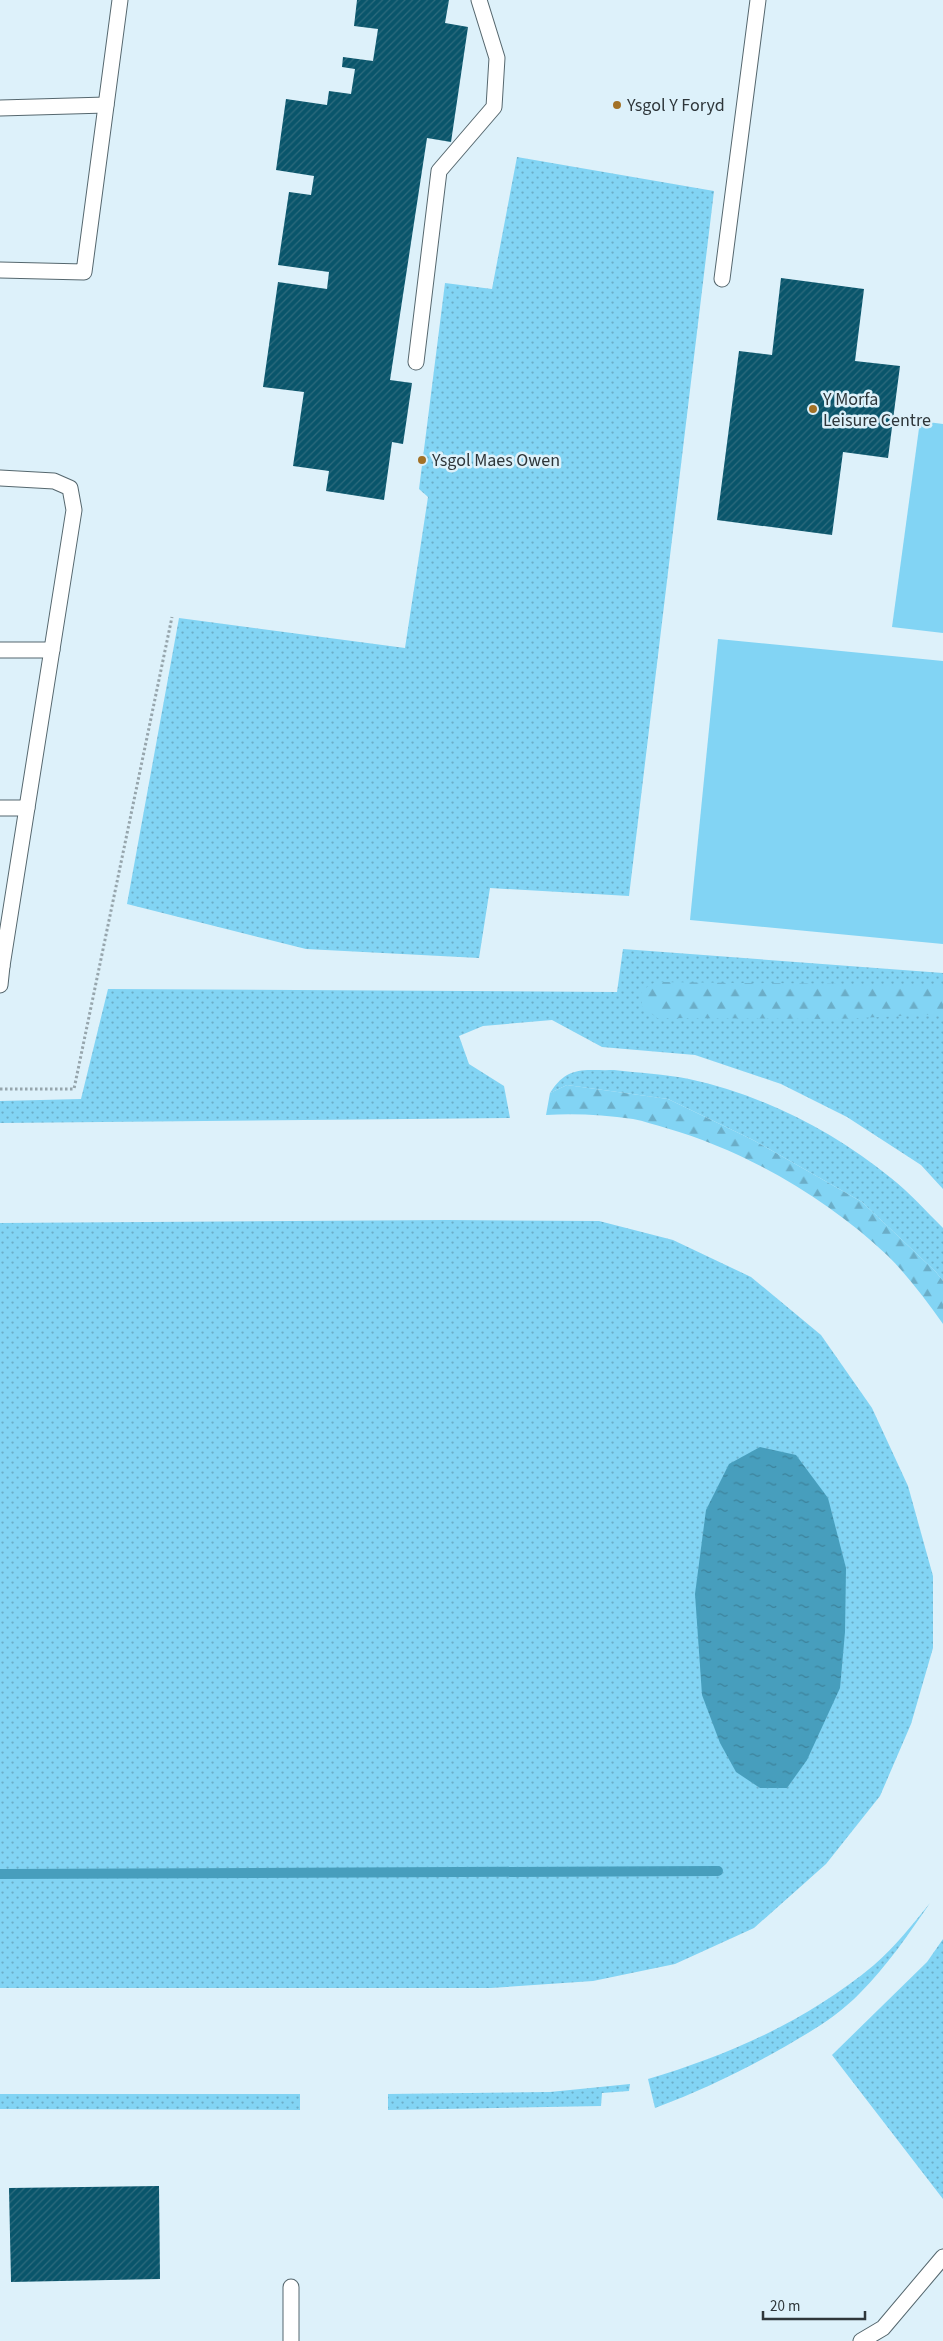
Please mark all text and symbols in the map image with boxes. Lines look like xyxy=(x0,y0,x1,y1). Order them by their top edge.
place label: Ysgol Y Foryd xyxy=(626,93,725,118)
marker: Ysgol Y Foryd xyxy=(611,99,623,111)
place label: Y Morfa Leisure Centre xyxy=(822,387,931,433)
marker: Y Morfa Leisure Centre xyxy=(807,403,819,415)
place label: Ysgol Maes Owen xyxy=(431,448,560,473)
marker: Ysgol Maes Owen xyxy=(416,454,428,466)
scale bar xyxy=(763,2288,866,2320)
text: 20 m xyxy=(770,2296,800,2317)

